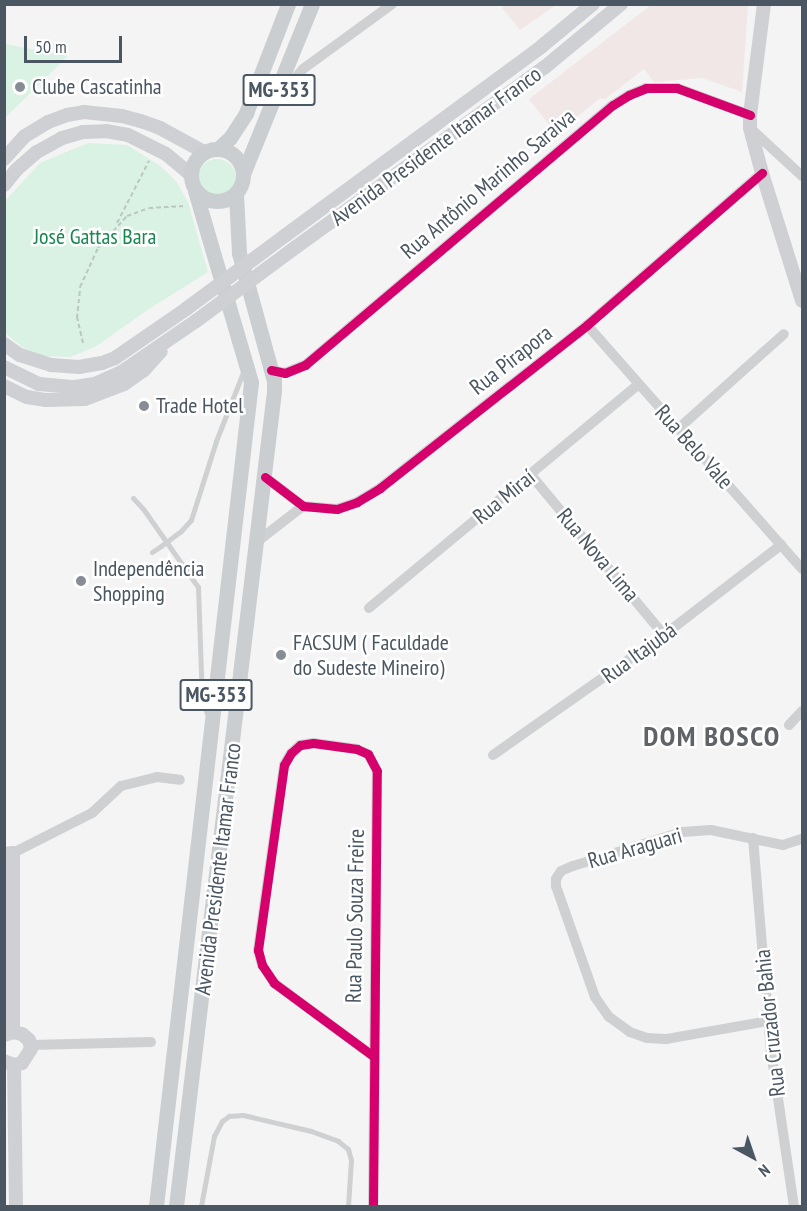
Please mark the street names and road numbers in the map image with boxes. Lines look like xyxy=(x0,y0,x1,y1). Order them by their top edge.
street label: Avenida Presidente Itamar Franco xyxy=(326,61,546,231)
road number: MG-353 xyxy=(242,72,316,108)
street label: Rua Antônio Marinho Saraiva xyxy=(395,103,581,265)
street label: Rua Pirapora xyxy=(465,320,557,400)
street label: Rua Belo Vale xyxy=(649,399,739,495)
street label: Rua Miraí xyxy=(468,464,540,530)
street label: Rua Nova Lima xyxy=(551,503,645,607)
street label: Rua Itajubá xyxy=(596,617,682,689)
road number: MG-353 xyxy=(178,677,254,713)
street label: Avenida Presidente Itamar Franco xyxy=(189,742,247,996)
street label: Rua Araguari xyxy=(585,822,685,874)
street label: Rua Paulo Souza Freire xyxy=(340,829,370,1003)
street label: Rua Cruzador Bahia xyxy=(749,948,791,1098)

